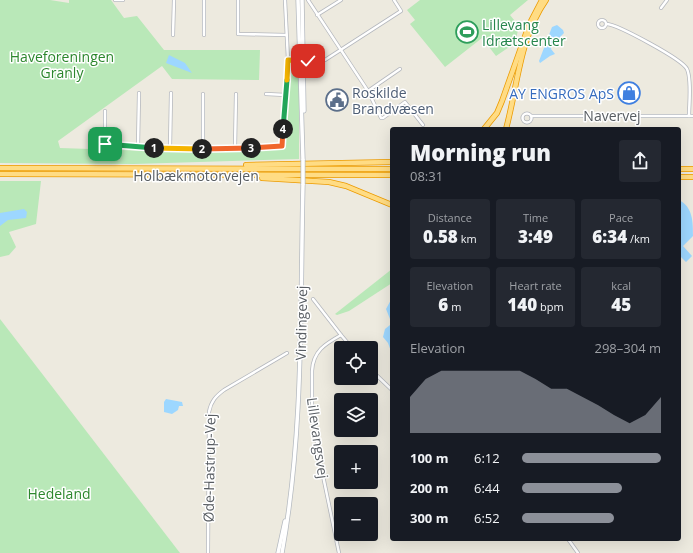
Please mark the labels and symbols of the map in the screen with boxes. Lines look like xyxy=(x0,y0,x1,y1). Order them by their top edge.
place label: Lillevang Idrætscenter xyxy=(482,15,566,50)
sports icon: Lillevang Idrætscenter xyxy=(454,19,480,45)
pin xyxy=(291,44,325,78)
park label: Haveforeningen Granly xyxy=(10,47,114,82)
shop icon: AY ENGROS ApS xyxy=(616,80,642,106)
place label: Roskilde Brandvæsen xyxy=(352,83,434,118)
place label: AY ENGROS ApS xyxy=(509,84,614,103)
public building icon: Roskilde Brandvæsen xyxy=(324,87,350,113)
street label: Navervej xyxy=(583,106,641,125)
pin: 4 xyxy=(273,119,293,139)
pin xyxy=(88,127,122,161)
pin: 1 xyxy=(144,138,164,158)
pin: 3 xyxy=(241,138,261,158)
pin: 2 xyxy=(192,139,212,159)
street label: Holbækmotorvejen xyxy=(133,166,259,185)
street label: Vindingevej xyxy=(291,285,311,361)
street label: Lillevangsvej xyxy=(303,396,333,480)
street label: Øde-Hastrup-Vej xyxy=(199,413,219,523)
park label: Hedeland xyxy=(27,484,91,503)

